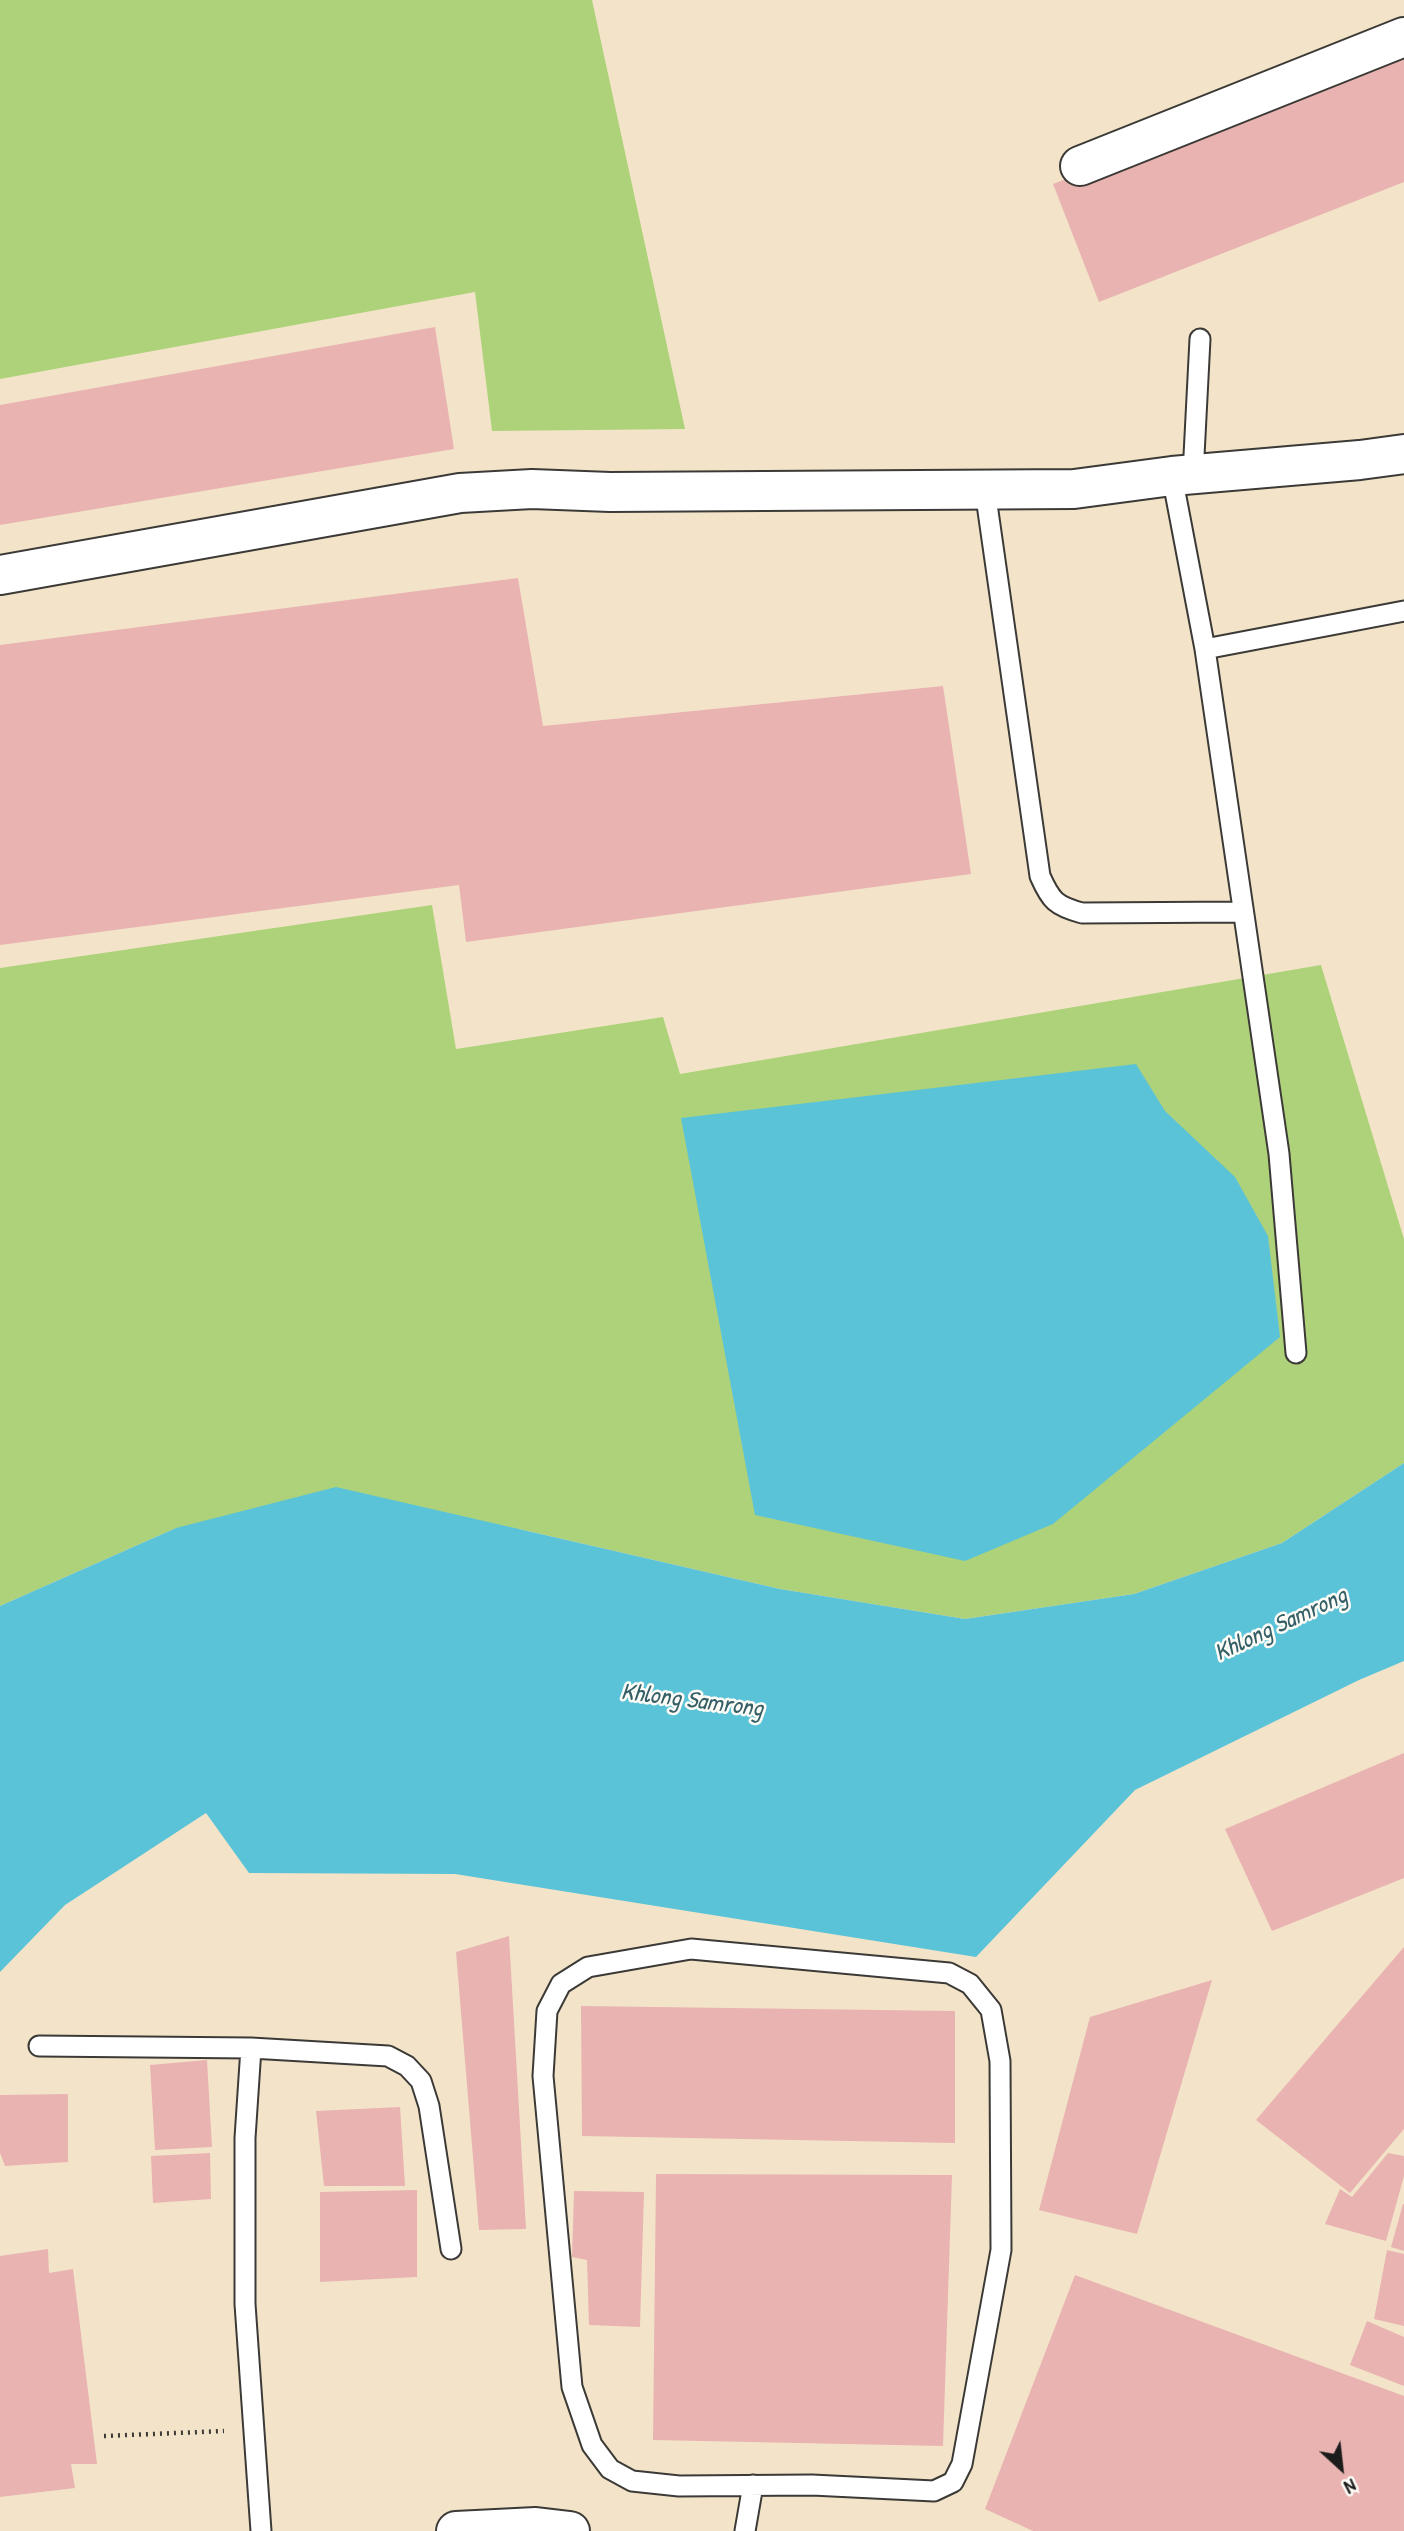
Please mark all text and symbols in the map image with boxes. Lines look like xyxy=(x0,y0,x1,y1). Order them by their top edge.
water label: Khlong Samrong xyxy=(1210,1582,1352,1668)
water label: Khlong Samrong xyxy=(619,1678,765,1724)
north arrow xyxy=(1306,2433,1376,2503)
text: N xyxy=(1340,2473,1361,2501)

